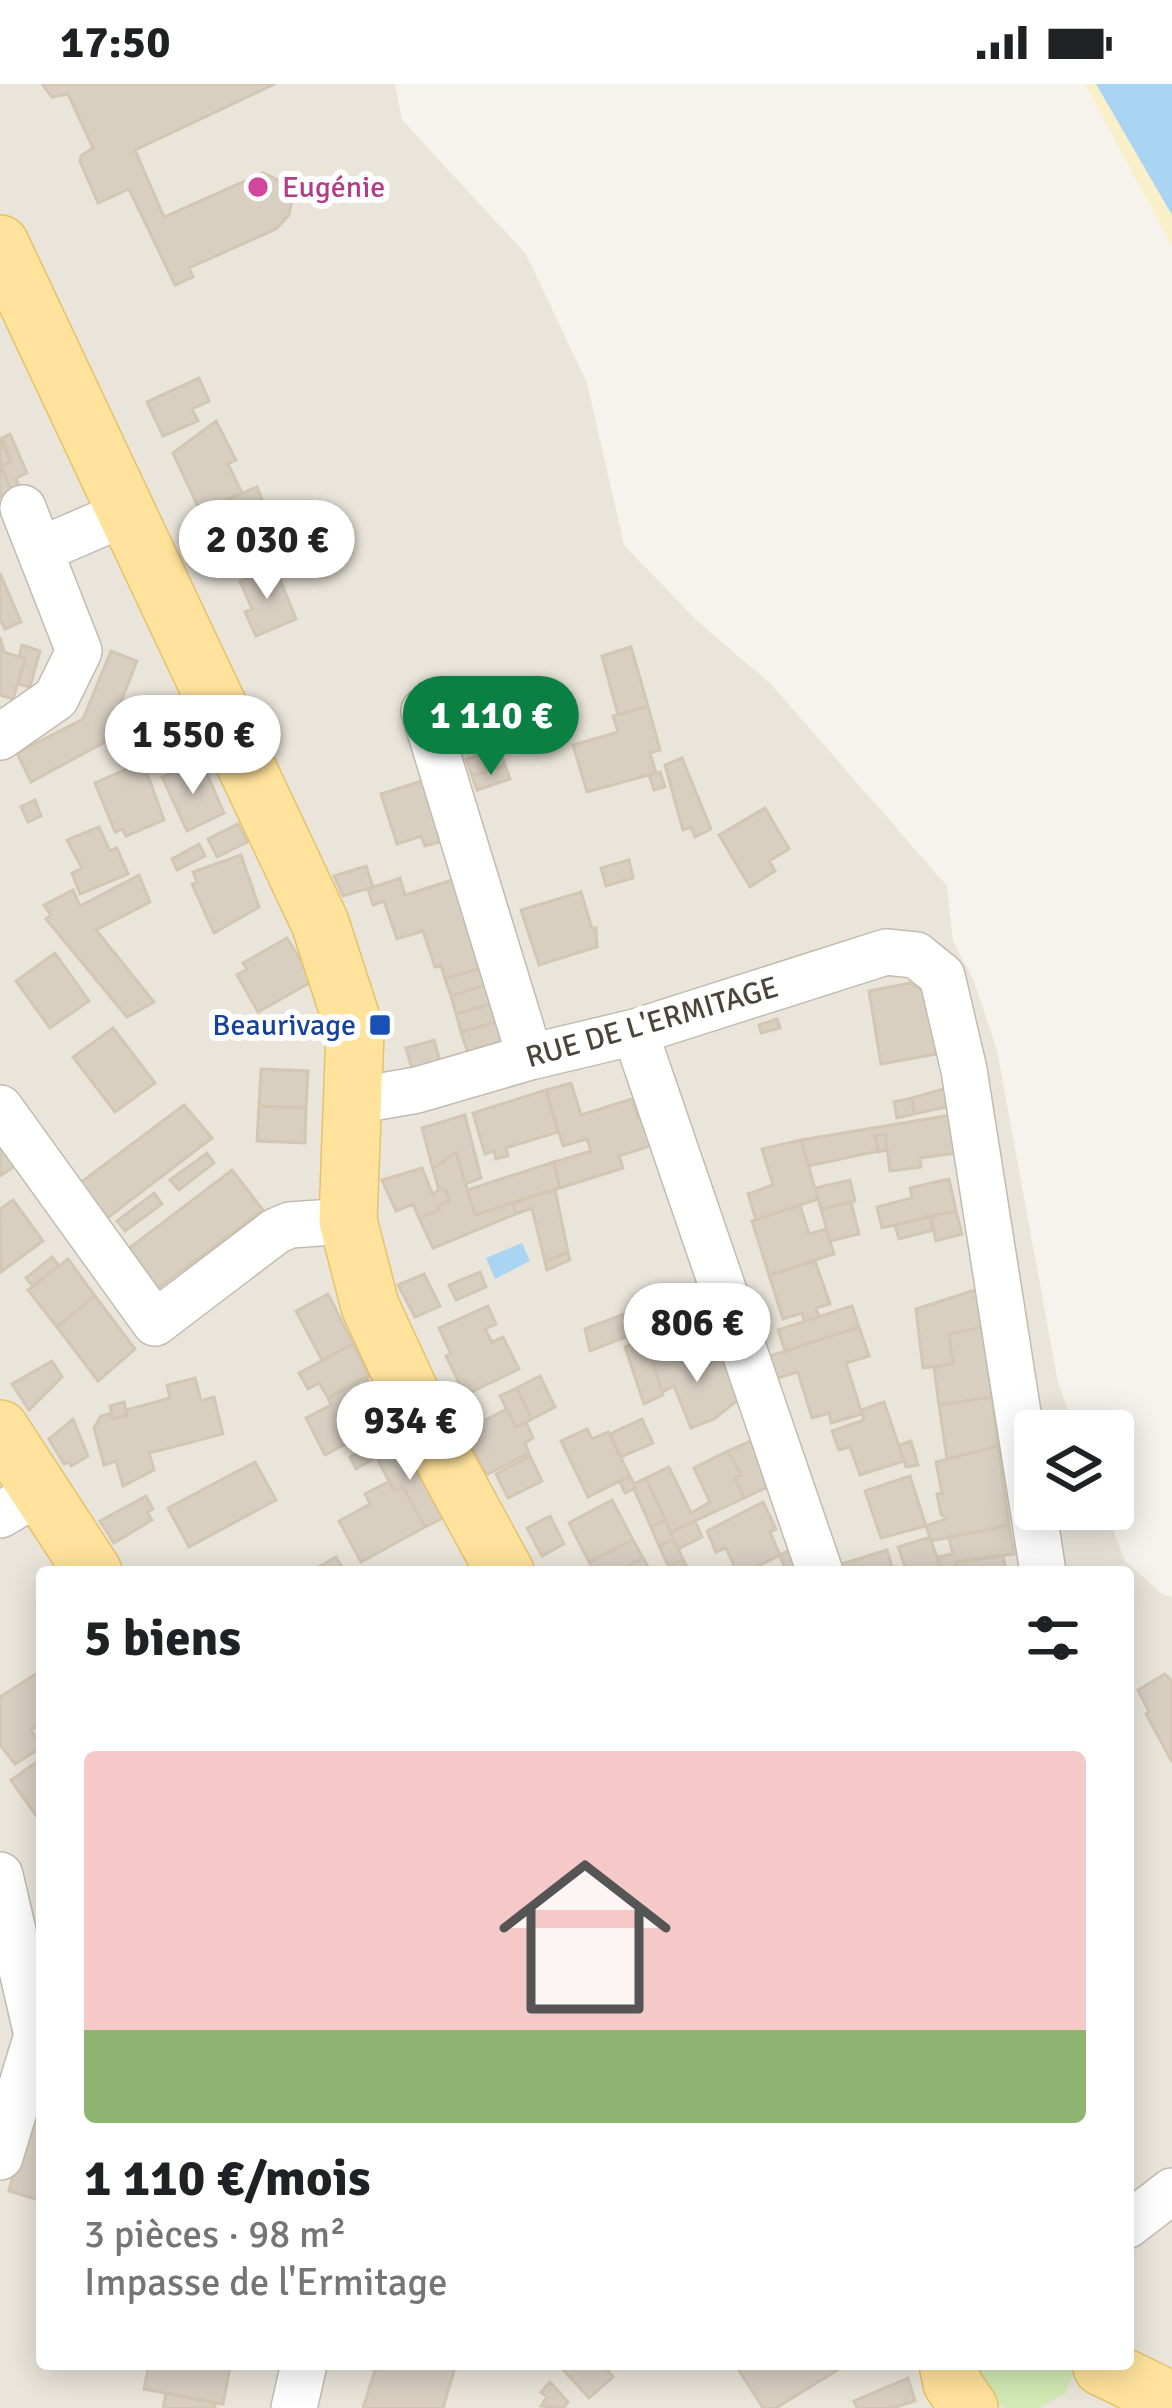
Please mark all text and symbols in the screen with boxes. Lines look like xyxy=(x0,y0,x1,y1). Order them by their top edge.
text: 17:50 xyxy=(60,15,170,70)
place label: Eugénie xyxy=(282,169,385,206)
marker: Eugénie xyxy=(245,174,271,200)
pin: 2 030 € xyxy=(156,500,378,602)
text: 2 030 € xyxy=(206,515,328,563)
pin: 1 110 € xyxy=(380,676,602,778)
text: 1 110 € xyxy=(430,691,552,739)
pin: 1 550 € xyxy=(82,695,304,797)
text: 1 550 € xyxy=(132,710,254,758)
street label: RUE DE L'ERMITAGE xyxy=(522,969,783,1076)
place label: Beaurivage xyxy=(212,1007,356,1044)
marker: Beaurivage xyxy=(367,1012,393,1038)
pin: 806 € xyxy=(613,1283,781,1385)
text: 806 € xyxy=(651,1298,743,1346)
pin: 934 € xyxy=(326,1381,494,1483)
text: 934 € xyxy=(364,1396,456,1444)
map controls xyxy=(1014,1410,1134,1530)
button: layers xyxy=(1014,1410,1134,1530)
icon: filters xyxy=(1020,1605,1086,1671)
text: 5 biens xyxy=(84,1607,241,1670)
icon: home xyxy=(477,1829,693,2045)
text: 1 110 €/mois xyxy=(84,2147,371,2210)
text: 3 pièces · 98 m² xyxy=(84,2210,346,2258)
text: Impasse de l'Ermitage xyxy=(84,2258,448,2306)

